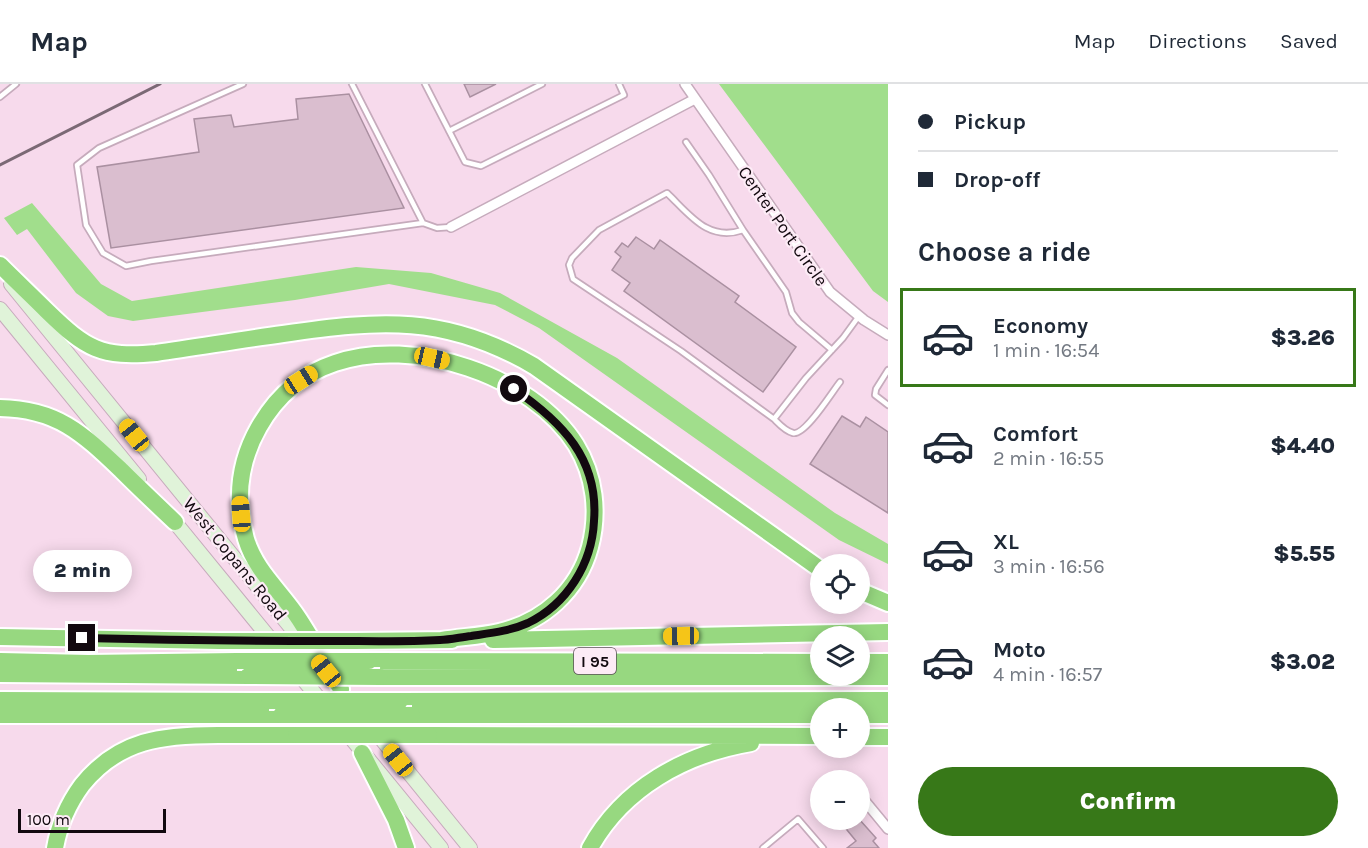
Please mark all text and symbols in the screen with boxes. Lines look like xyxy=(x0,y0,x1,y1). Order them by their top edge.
text: Map xyxy=(30,25,88,58)
text: Map xyxy=(1074,29,1115,53)
text: Directions xyxy=(1148,29,1247,53)
text: Saved xyxy=(1280,29,1338,53)
text: Pickup xyxy=(954,109,1026,135)
street label: Center Port Circle xyxy=(733,162,833,290)
text: Drop-off xyxy=(954,167,1040,193)
text: Choose a ride xyxy=(918,236,1091,268)
icon: car xyxy=(921,311,975,365)
text: Economy xyxy=(993,313,1088,339)
text: $3.26 xyxy=(1270,325,1335,351)
text: 1 min · 16:54 xyxy=(993,339,1099,362)
car xyxy=(412,345,452,371)
car xyxy=(281,363,321,397)
route start xyxy=(500,375,527,402)
car xyxy=(116,415,152,455)
icon: car xyxy=(921,419,975,473)
text: Comfort xyxy=(993,421,1078,447)
text: $4.40 xyxy=(1270,433,1335,459)
text: 2 min · 16:55 xyxy=(993,447,1104,470)
street label: West Copans Road xyxy=(178,493,292,625)
car xyxy=(231,495,251,533)
icon: car xyxy=(921,527,975,581)
text: XL xyxy=(993,529,1019,555)
text: $5.55 xyxy=(1273,541,1335,567)
callout: 2 min xyxy=(32,551,132,593)
map controls xyxy=(810,554,870,830)
button: locate xyxy=(810,554,870,614)
text: 3 min · 16:56 xyxy=(993,555,1105,578)
text: 2 min xyxy=(54,559,111,582)
route end xyxy=(68,624,95,651)
button: layers xyxy=(810,626,870,686)
car xyxy=(663,627,699,645)
icon: car xyxy=(921,635,975,689)
text: Moto xyxy=(993,637,1046,663)
road number: I 95 xyxy=(574,648,616,674)
text: $3.02 xyxy=(1270,649,1335,675)
car xyxy=(308,651,344,691)
text: 4 min · 16:57 xyxy=(993,663,1102,686)
button: + xyxy=(810,698,870,758)
car xyxy=(380,740,416,780)
button: Confirm xyxy=(918,767,1338,836)
button: − xyxy=(810,770,870,830)
scale bar xyxy=(18,806,166,834)
text: 100 m xyxy=(27,810,70,829)

